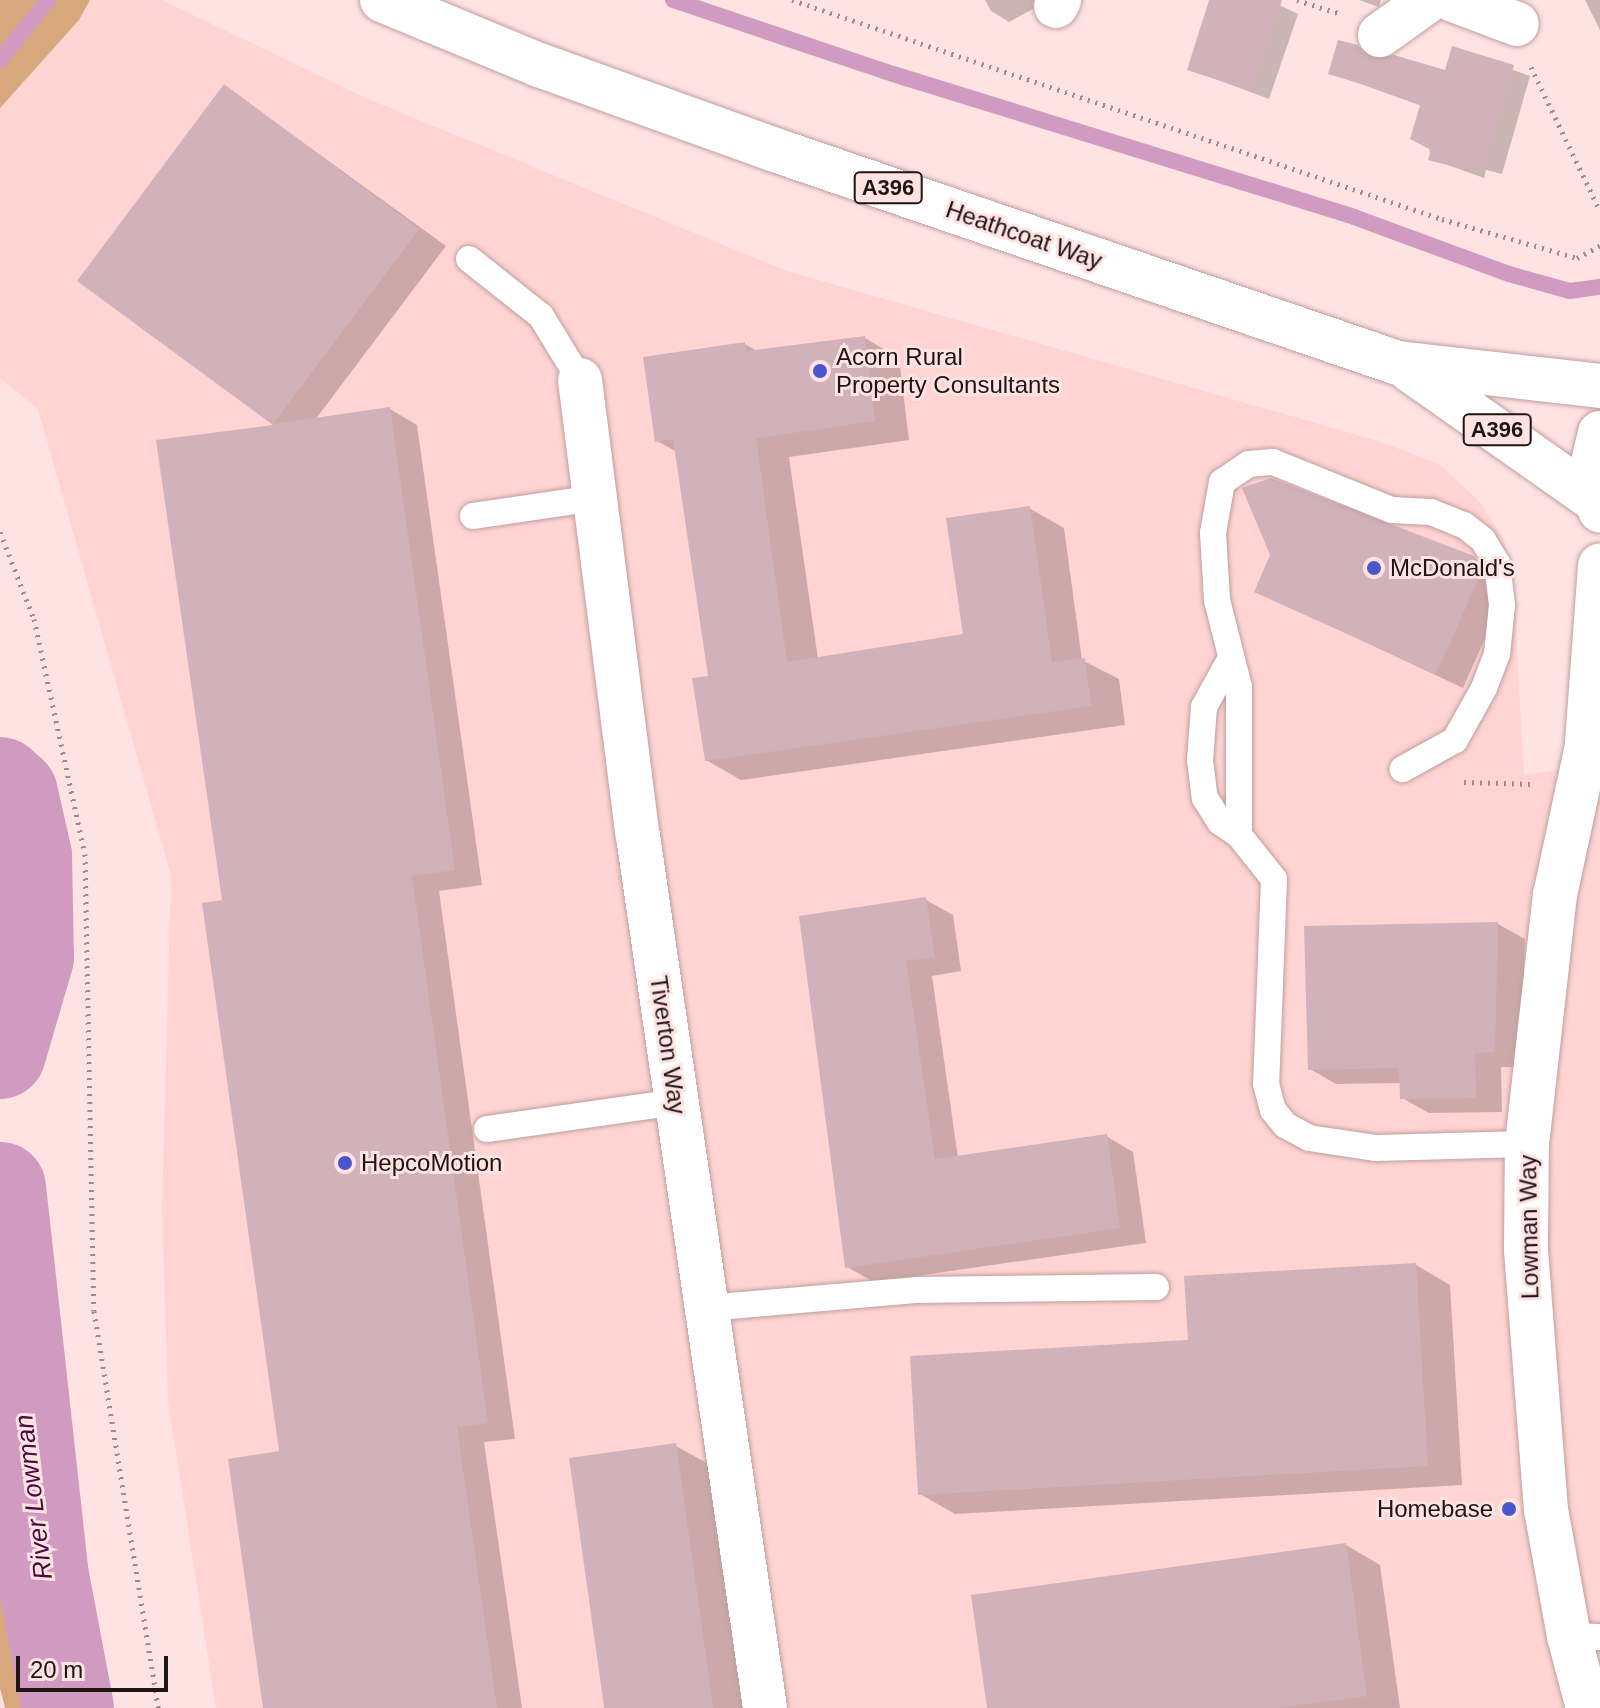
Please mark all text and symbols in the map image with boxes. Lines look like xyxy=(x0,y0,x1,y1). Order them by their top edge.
road number: A396 xyxy=(852,170,924,206)
street label: Heathcoat Way xyxy=(942,195,1106,275)
place label: Acorn Rural Property Consultants xyxy=(836,343,1060,399)
marker: Acorn Rural Property Consultants xyxy=(811,362,829,380)
road number: A396 xyxy=(1461,412,1533,448)
place label: McDonald's xyxy=(1390,554,1515,582)
marker: McDonald's xyxy=(1365,559,1383,577)
street label: Tiverton Way xyxy=(644,974,692,1116)
place label: HepcoMotion xyxy=(361,1149,502,1177)
marker: HepcoMotion xyxy=(336,1154,354,1172)
street label: Lowman Way xyxy=(1513,1155,1545,1299)
water label: River Lowman xyxy=(8,1413,60,1581)
place label: Homebase xyxy=(1377,1495,1493,1523)
marker: Homebase xyxy=(1500,1500,1518,1518)
scale bar xyxy=(20,1640,172,1690)
text: 20 m xyxy=(30,1656,83,1683)

